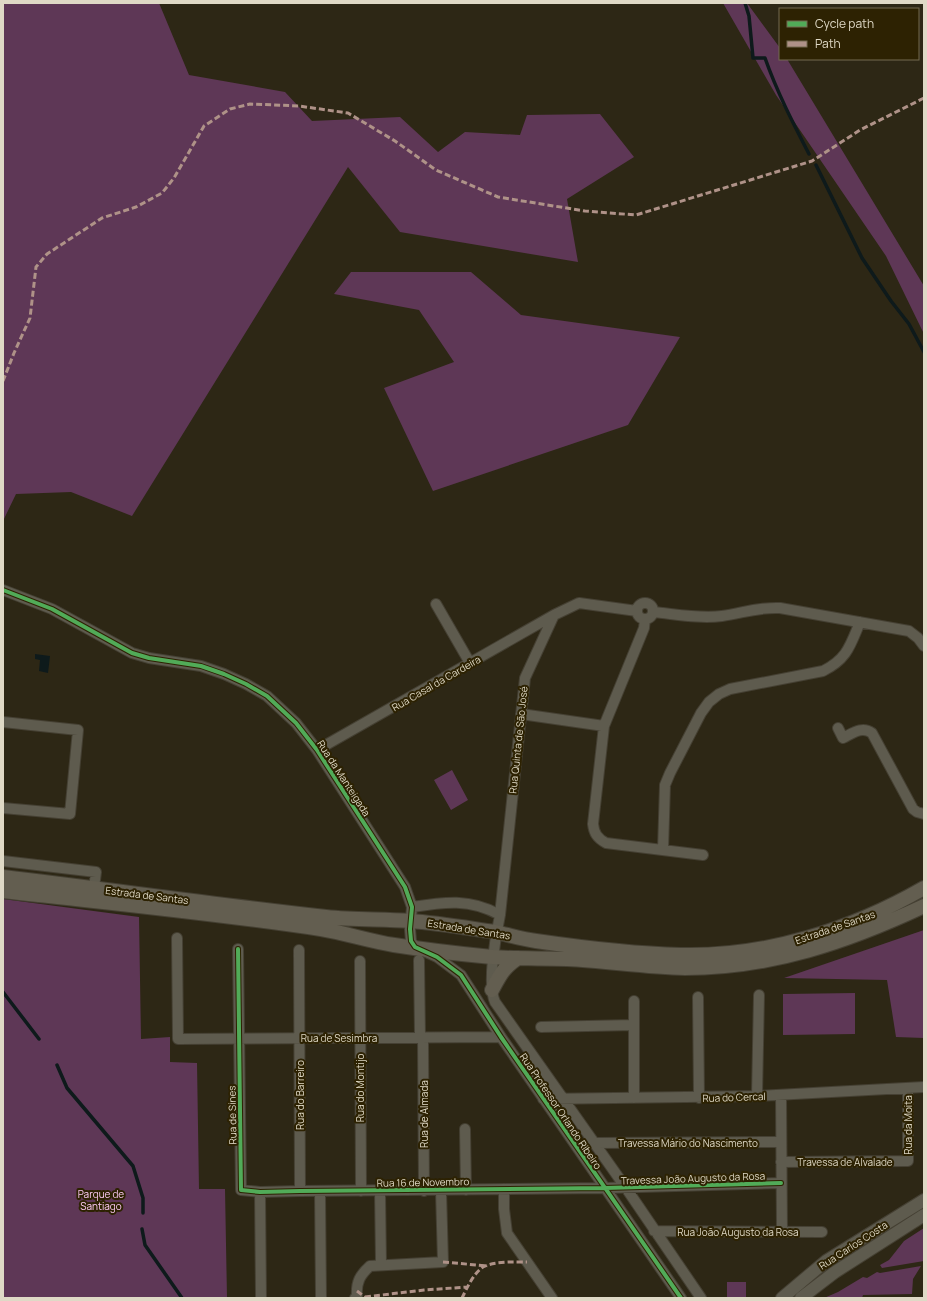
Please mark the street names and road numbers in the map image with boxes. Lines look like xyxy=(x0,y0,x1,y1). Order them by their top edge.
street label: Rua Casal da Cardeira xyxy=(389,652,483,714)
street label: Rua Quinta de São José xyxy=(505,686,531,794)
street label: Rua da Manteigada xyxy=(314,737,374,819)
street label: Estrada de Santas xyxy=(105,883,189,907)
street label: Estrada de Santas xyxy=(793,907,877,947)
street label: Estrada de Santas xyxy=(427,916,511,942)
street label: Rua de Sesimbra xyxy=(301,1031,377,1045)
street label: Rua Professor Orlando Ribeiro xyxy=(517,1050,605,1172)
street label: Rua do Montijo xyxy=(353,1054,367,1122)
street label: Rua do Barreiro xyxy=(293,1060,307,1130)
street label: Rua de Almada xyxy=(417,1080,431,1148)
street label: Rua de Sines xyxy=(224,1085,240,1145)
street label: Rua do Cercal xyxy=(702,1089,766,1105)
street label: Rua da Moita xyxy=(901,1095,915,1155)
street label: Travessa Mário do Nascimento xyxy=(618,1136,758,1150)
street label: Travessa de Alvalade xyxy=(797,1155,893,1169)
street label: Travessa João Augusto da Rosa xyxy=(621,1168,765,1188)
street label: Rua 16 de Novembro xyxy=(377,1174,470,1190)
street label: Rua Carlos Costa xyxy=(816,1218,890,1272)
street label: Rua João Augusto da Rosa xyxy=(677,1225,799,1239)

